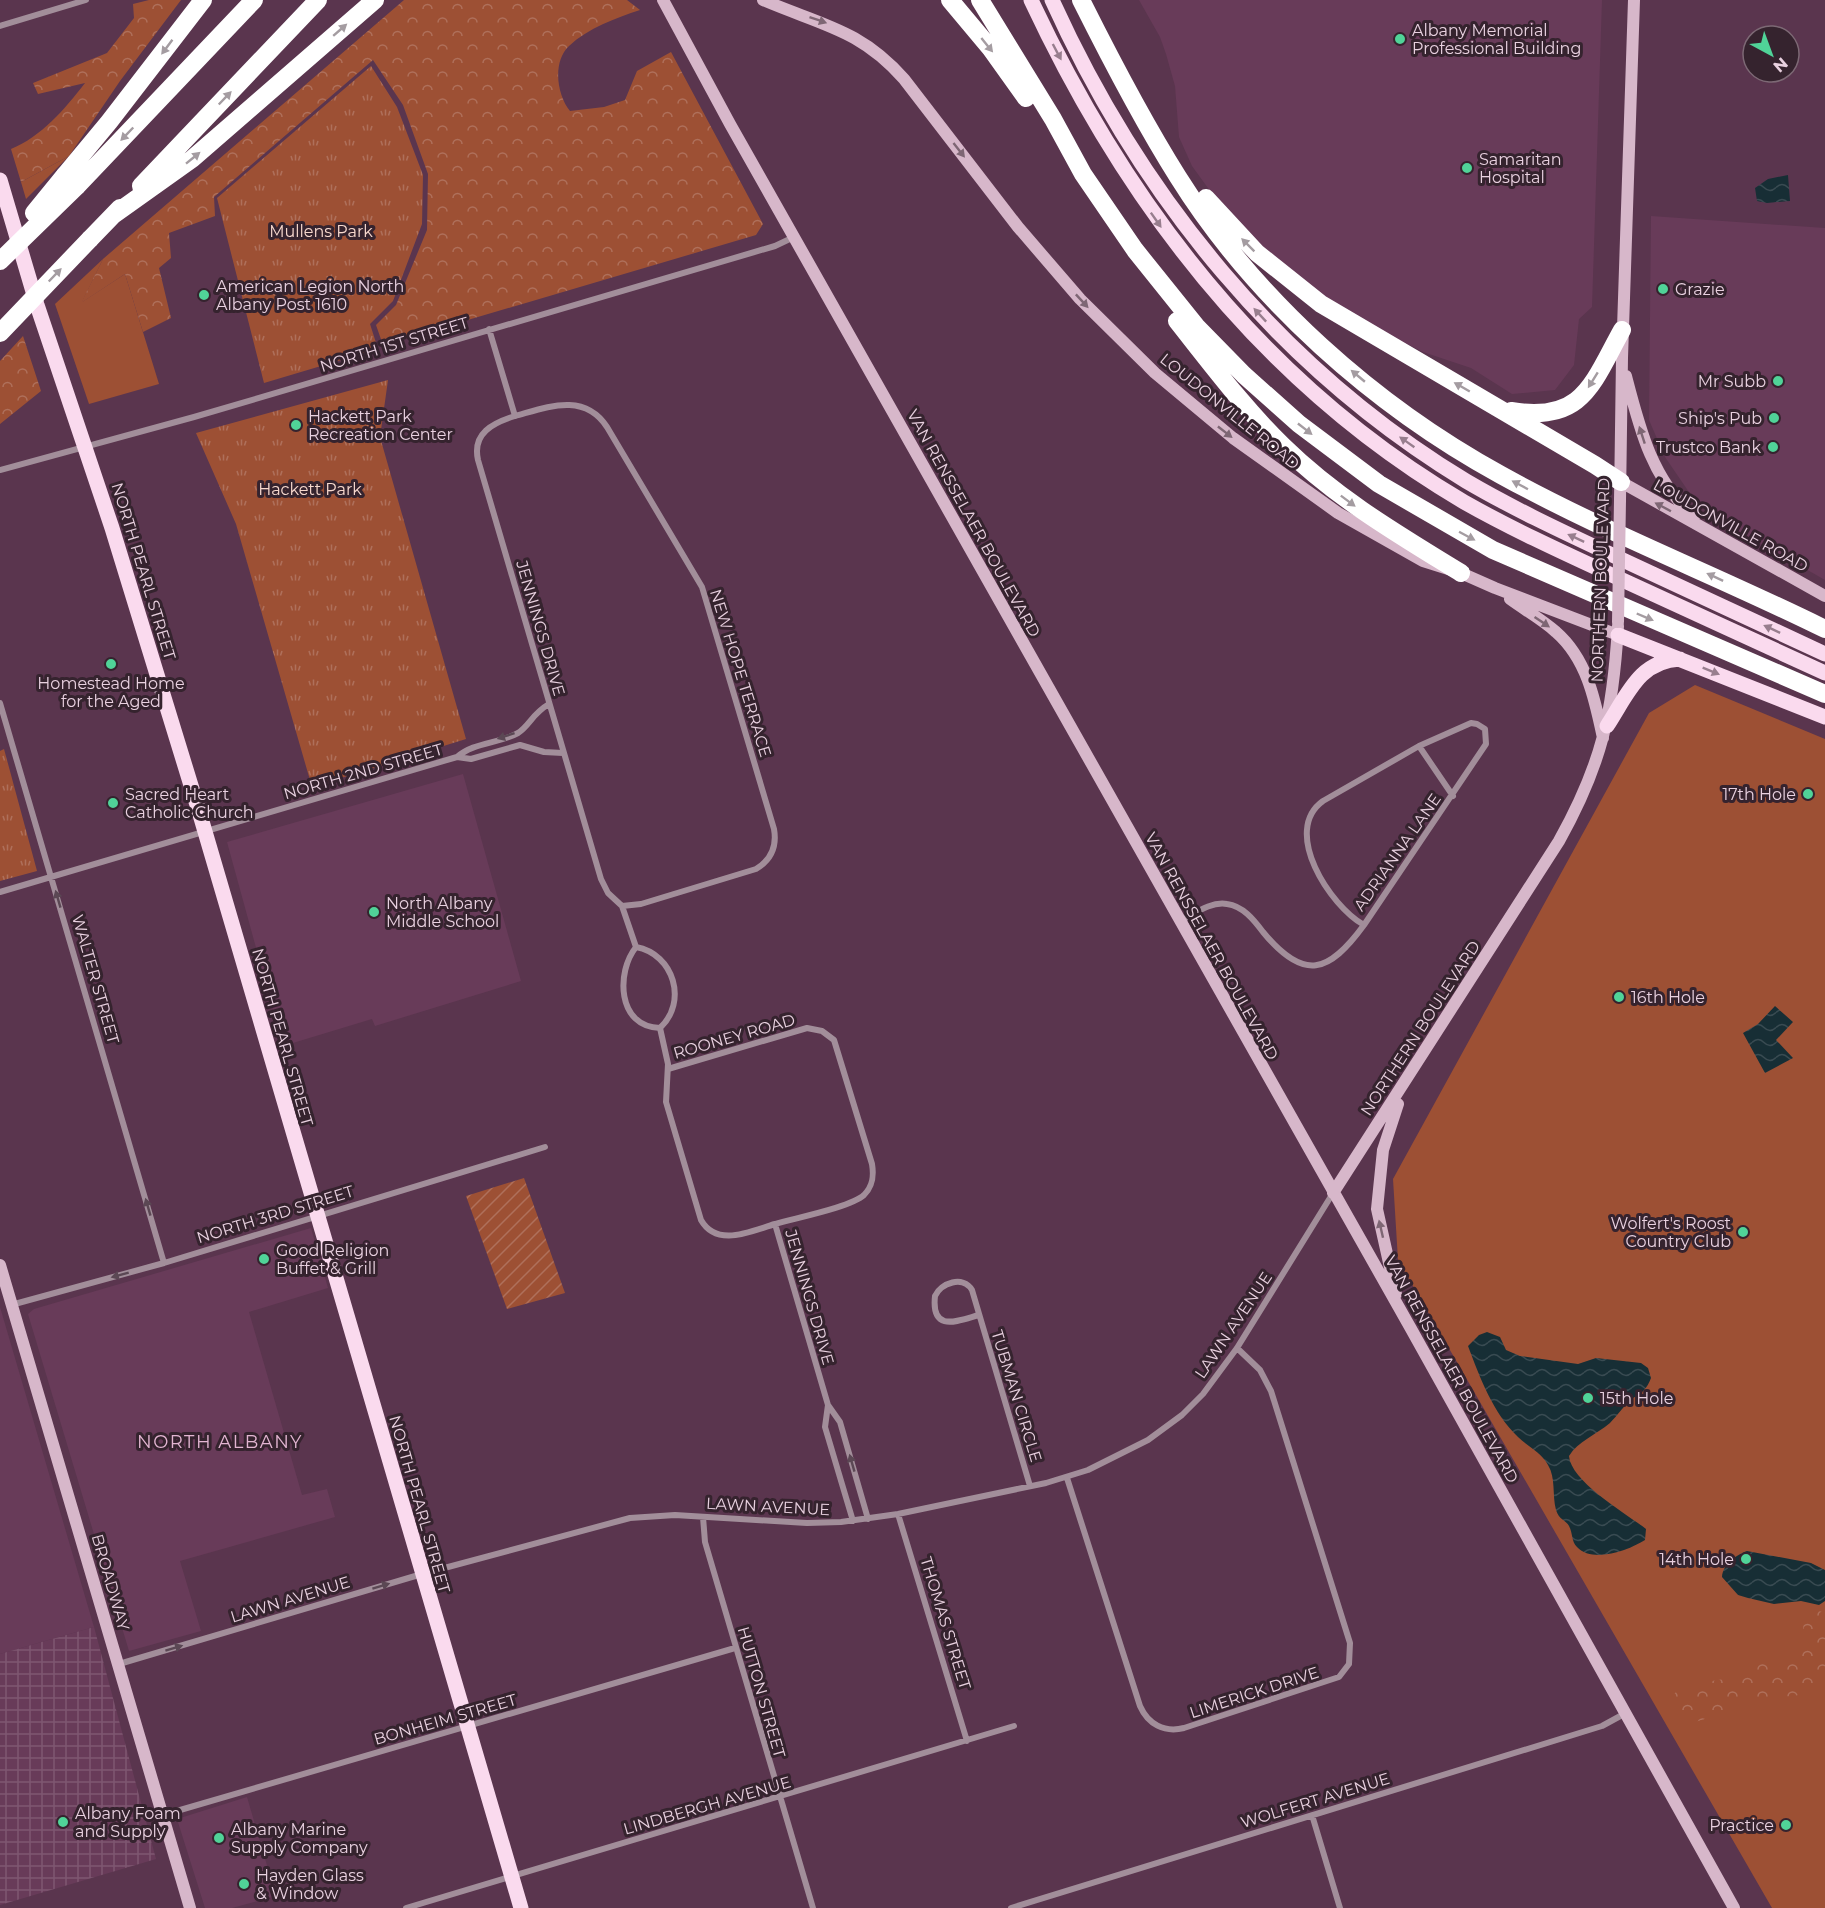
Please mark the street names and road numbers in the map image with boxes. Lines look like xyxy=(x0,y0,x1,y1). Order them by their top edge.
street label: NORTH 1ST STREET xyxy=(318,313,471,376)
street label: LOUDONVILLE ROAD xyxy=(1156,349,1303,473)
street label: VAN RENSSELAER BOULEVARD xyxy=(903,406,1044,640)
street label: LOUDONVILLE ROAD xyxy=(1650,475,1811,576)
street label: NORTHERN BOULEVARD xyxy=(1587,478,1614,683)
street label: NORTH PEARL STREET xyxy=(108,480,180,663)
street label: JENNINGS DRIVE xyxy=(512,557,569,698)
street label: NEW HOPE TERRACE xyxy=(706,587,775,759)
street label: NORTH 2ND STREET xyxy=(281,739,446,803)
street label: ADRIANNA LANE xyxy=(1350,790,1445,915)
street label: VAN RENSSELAER BOULEVARD xyxy=(1141,829,1282,1063)
street label: WALTER STREET xyxy=(68,912,123,1047)
street label: NORTHERN BOULEVARD xyxy=(1357,937,1484,1119)
street label: NORTH PEARL STREET xyxy=(248,946,317,1129)
street label: ROONEY ROAD xyxy=(671,1010,797,1063)
street label: NORTH 3RD STREET xyxy=(194,1181,357,1247)
street label: JENNINGS DRIVE xyxy=(781,1226,838,1367)
street label: VAN RENSSELAER BOULEVARD xyxy=(1381,1252,1522,1486)
street label: LAWN AVENUE xyxy=(1191,1269,1276,1382)
street label: TUBMAN CIRCLE xyxy=(987,1328,1046,1464)
street label: NORTH PEARL STREET xyxy=(385,1413,454,1596)
street label: LAWN AVENUE xyxy=(706,1494,830,1519)
street label: BROADWAY xyxy=(88,1532,134,1633)
street label: THOMAS STREET xyxy=(916,1555,975,1692)
street label: LAWN AVENUE xyxy=(228,1572,352,1627)
street label: HUTTON STREET xyxy=(734,1624,790,1761)
street label: LIMERICK DRIVE xyxy=(1187,1663,1321,1722)
street label: BONHEIM STREET xyxy=(372,1690,519,1749)
street label: WOLFERT AVENUE xyxy=(1238,1769,1392,1832)
street label: LINDBERGH AVENUE xyxy=(621,1772,793,1838)

